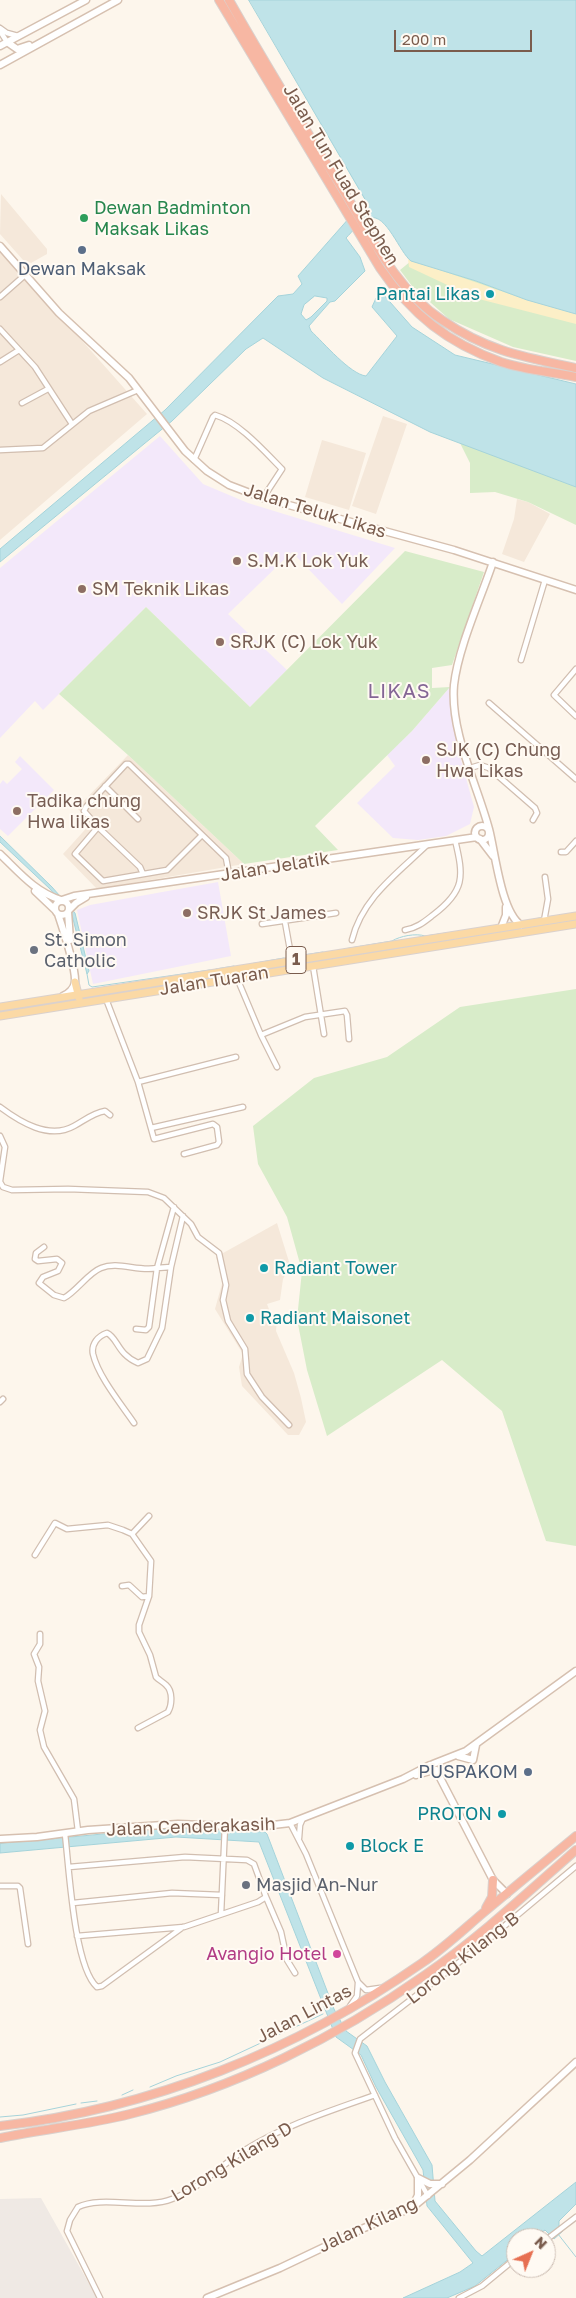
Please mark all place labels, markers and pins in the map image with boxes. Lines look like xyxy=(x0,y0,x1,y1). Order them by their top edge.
place label: Dewan Badminton Maksak Likas xyxy=(94,197,251,240)
marker: Dewan Badminton Maksak Likas xyxy=(78,212,90,224)
marker: Dewan Maksak xyxy=(76,244,88,256)
place label: Dewan Maksak xyxy=(18,258,146,280)
place label: Pantai Likas xyxy=(376,283,480,305)
marker: Pantai Likas xyxy=(484,288,496,300)
place label: S.M.K Lok Yuk xyxy=(247,550,369,572)
marker: S.M.K Lok Yuk xyxy=(231,555,243,567)
place label: SM Teknik Likas xyxy=(92,578,229,600)
marker: SM Teknik Likas xyxy=(76,583,88,595)
place label: SRJK (C) Lok Yuk xyxy=(230,631,378,653)
marker: SRJK (C) Lok Yuk xyxy=(214,636,226,648)
place label: SJK (C) Chung Hwa Likas xyxy=(436,739,561,782)
marker: SJK (C) Chung Hwa Likas xyxy=(420,754,432,766)
place label: Tadika chung Hwa likas xyxy=(27,790,141,832)
marker: Tadika chung Hwa likas xyxy=(11,805,23,817)
place label: SRJK St James xyxy=(197,902,326,924)
marker: SRJK St James xyxy=(181,907,193,919)
place label: St. Simon Catholic xyxy=(44,929,127,972)
marker: St. Simon Catholic xyxy=(28,944,40,956)
place label: Radiant Tower xyxy=(274,1257,397,1279)
marker: Radiant Tower xyxy=(258,1262,270,1274)
place label: Radiant Maisonet xyxy=(260,1307,410,1329)
marker: Radiant Maisonet xyxy=(244,1312,256,1324)
place label: PUSPAKOM xyxy=(418,1761,518,1783)
marker: PUSPAKOM xyxy=(522,1766,534,1778)
place label: PROTON xyxy=(417,1803,492,1825)
marker: PROTON xyxy=(496,1808,508,1820)
place label: Block E xyxy=(360,1835,424,1857)
marker: Block E xyxy=(344,1840,356,1852)
place label: Masjid An-Nur xyxy=(256,1874,378,1896)
marker: Masjid An-Nur xyxy=(240,1879,252,1891)
place label: Avangio Hotel xyxy=(206,1943,327,1965)
marker: Avangio Hotel xyxy=(331,1948,343,1960)

